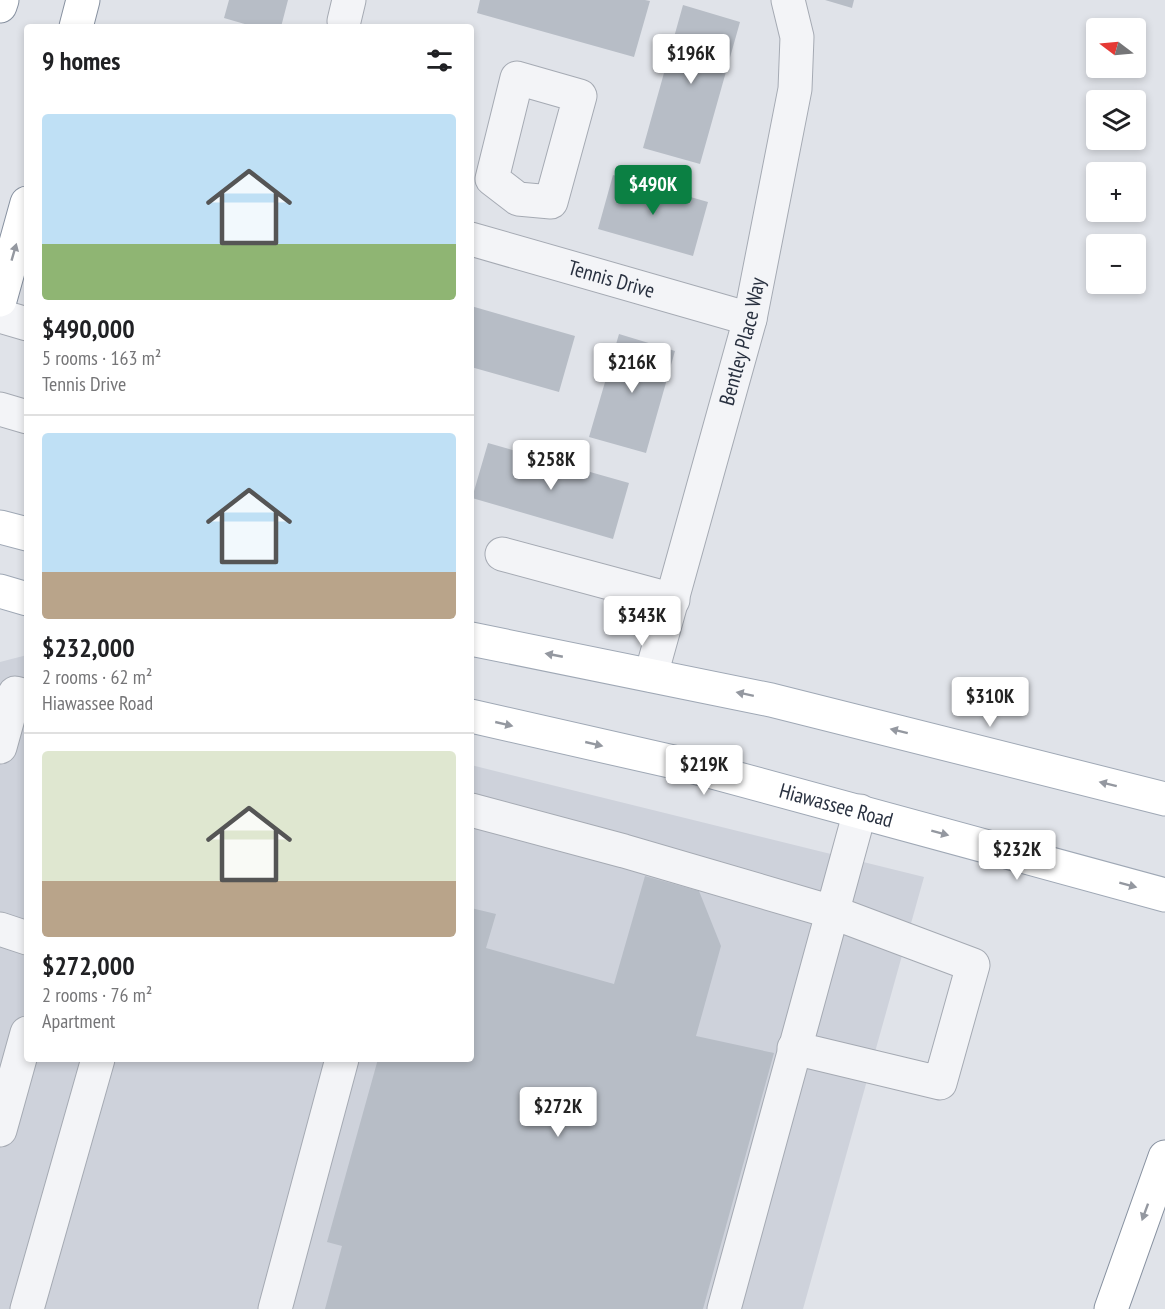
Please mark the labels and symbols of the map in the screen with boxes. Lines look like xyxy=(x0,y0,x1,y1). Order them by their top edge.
north arrow xyxy=(1086,18,1146,78)
pin: $196K xyxy=(649,34,733,85)
pin: $490K xyxy=(611,165,695,216)
one-way arrow xyxy=(9,242,19,261)
street label: Tennis Drive xyxy=(565,254,658,304)
street label: Bentley Place Way xyxy=(713,275,771,408)
pin: $216K xyxy=(590,343,674,394)
pin: $258K xyxy=(509,440,593,491)
pin: $343K xyxy=(600,596,684,647)
one-way arrow xyxy=(544,650,563,659)
pin: $310K xyxy=(948,677,1032,728)
one-way arrow xyxy=(735,689,754,698)
one-way arrow xyxy=(495,719,513,729)
one-way arrow xyxy=(890,726,908,736)
one-way arrow xyxy=(585,740,604,749)
pin: $219K xyxy=(662,745,746,796)
street label: Hiawassee Road xyxy=(776,777,896,833)
one-way arrow xyxy=(1099,779,1117,789)
one-way arrow xyxy=(931,829,949,839)
pin: $232K xyxy=(975,830,1059,881)
one-way arrow xyxy=(1119,881,1137,890)
pin: $272K xyxy=(516,1087,600,1138)
one-way arrow xyxy=(1140,1203,1150,1221)

